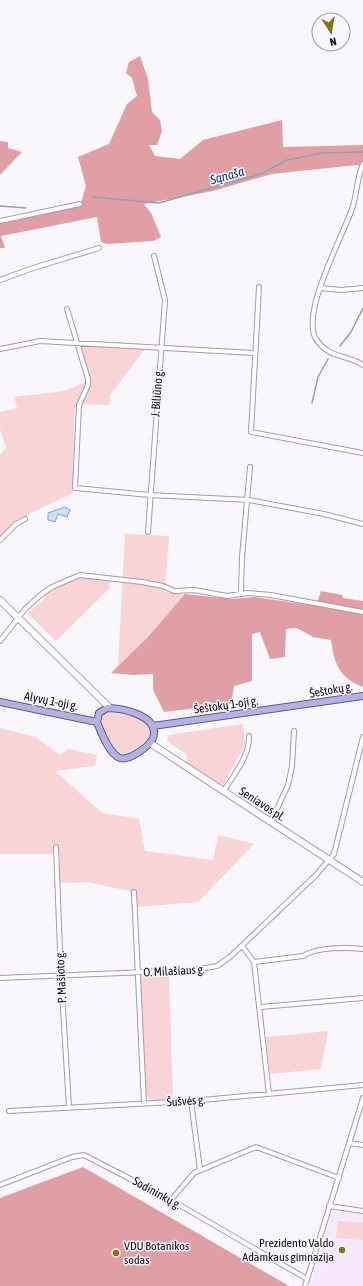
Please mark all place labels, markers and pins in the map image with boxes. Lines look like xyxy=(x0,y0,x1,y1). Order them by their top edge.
place label: Prezidento Valdo Adamkaus gimnazija xyxy=(242,1236,334,1264)
place label: VDU Botanikos sodas xyxy=(124,1239,189,1267)
marker: Prezidento Valdo Adamkaus gimnazija xyxy=(337,1245,347,1255)
marker: VDU Botanikos sodas xyxy=(111,1248,121,1258)

